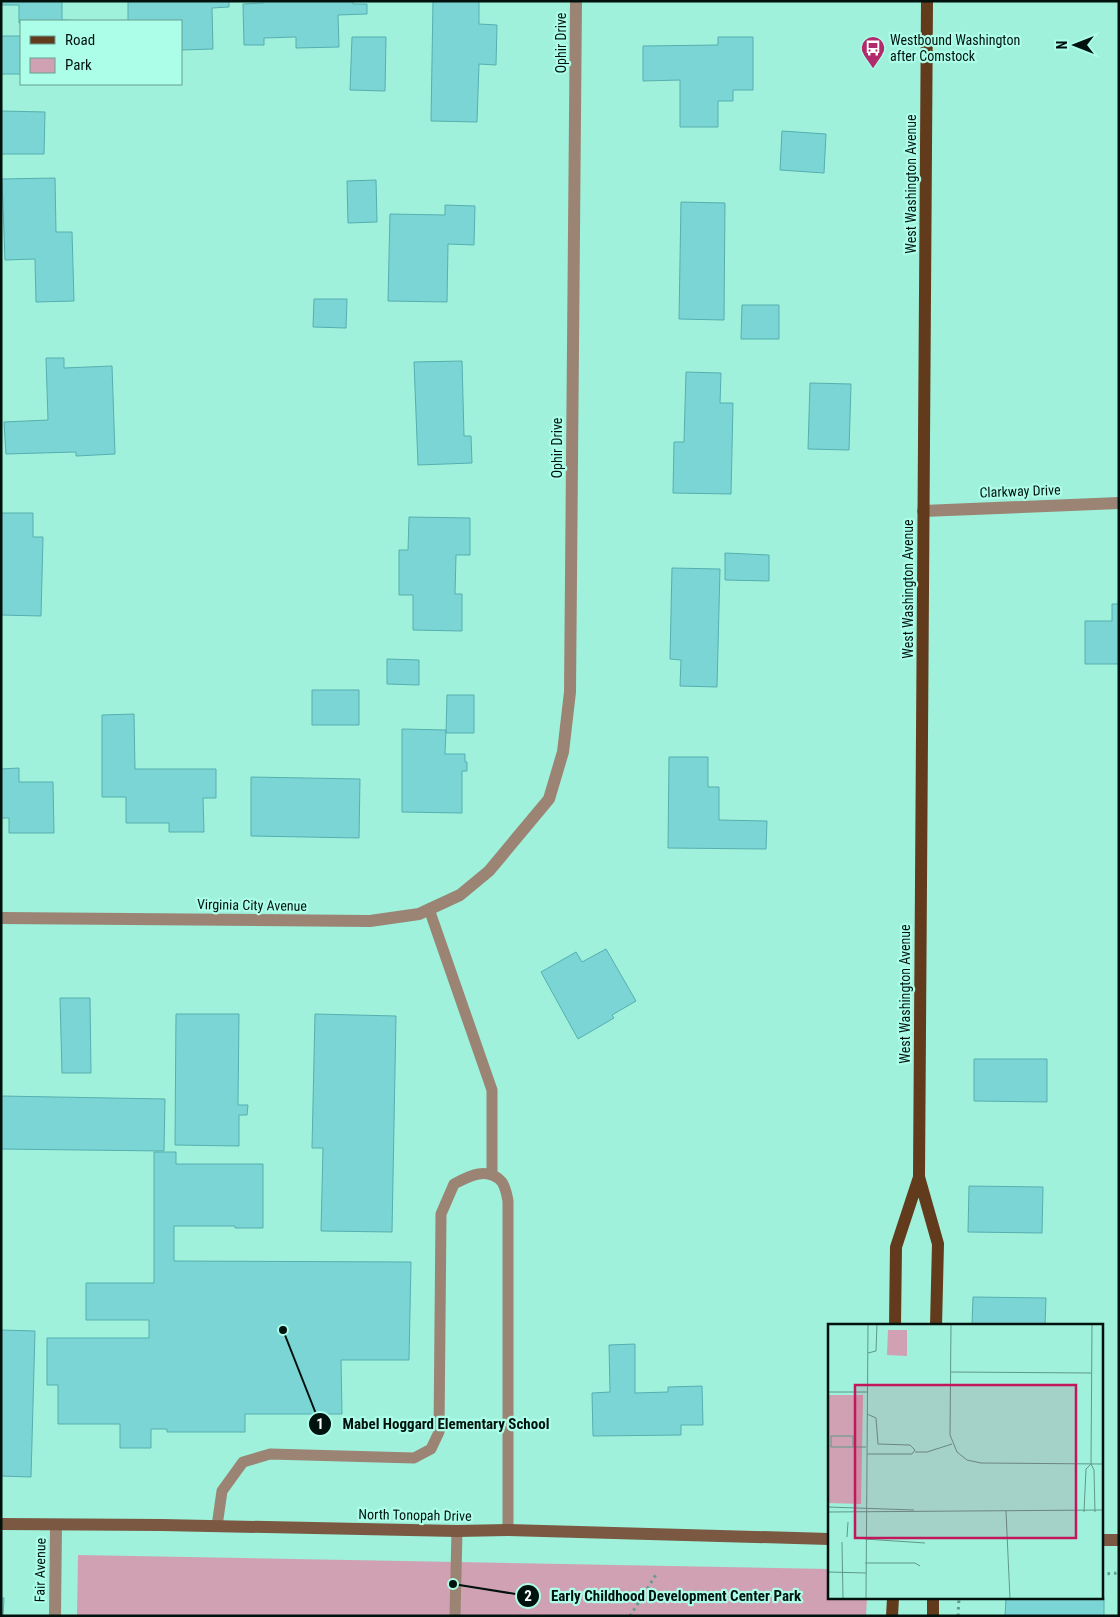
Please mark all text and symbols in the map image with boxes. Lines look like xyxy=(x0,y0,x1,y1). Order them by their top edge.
street label: Ophir Drive xyxy=(553,12,569,73)
legend xyxy=(20,20,182,85)
north arrow xyxy=(1050,20,1100,70)
text: Road xyxy=(65,31,95,49)
place label: Westbound Washington after Comstock xyxy=(890,32,1020,64)
bus stop icon: Westbound Washington after Comstock xyxy=(860,35,886,69)
text: N xyxy=(1054,41,1070,49)
text: Park xyxy=(65,56,92,74)
street label: West Washington Avenue xyxy=(903,114,919,254)
street label: Ophir Drive xyxy=(549,417,565,478)
street label: Clarkway Drive xyxy=(979,482,1061,500)
street label: West Washington Avenue xyxy=(900,519,916,659)
street label: Virginia City Avenue xyxy=(197,896,307,914)
street label: West Washington Avenue xyxy=(897,924,913,1064)
inset map xyxy=(828,1324,1102,1600)
callout: Mabel Hoggard Elementary School xyxy=(307,1409,559,1439)
text: 1 xyxy=(316,1415,324,1433)
text: Mabel Hoggard Elementary School xyxy=(343,1415,549,1433)
street label: North Tonopah Drive xyxy=(358,1506,472,1524)
street label: Fair Avenue xyxy=(31,1537,49,1602)
callout: Early Childhood Development Center Park xyxy=(516,1581,811,1611)
text: 2 xyxy=(524,1587,532,1605)
text: Early Childhood Development Center Park xyxy=(551,1587,802,1605)

